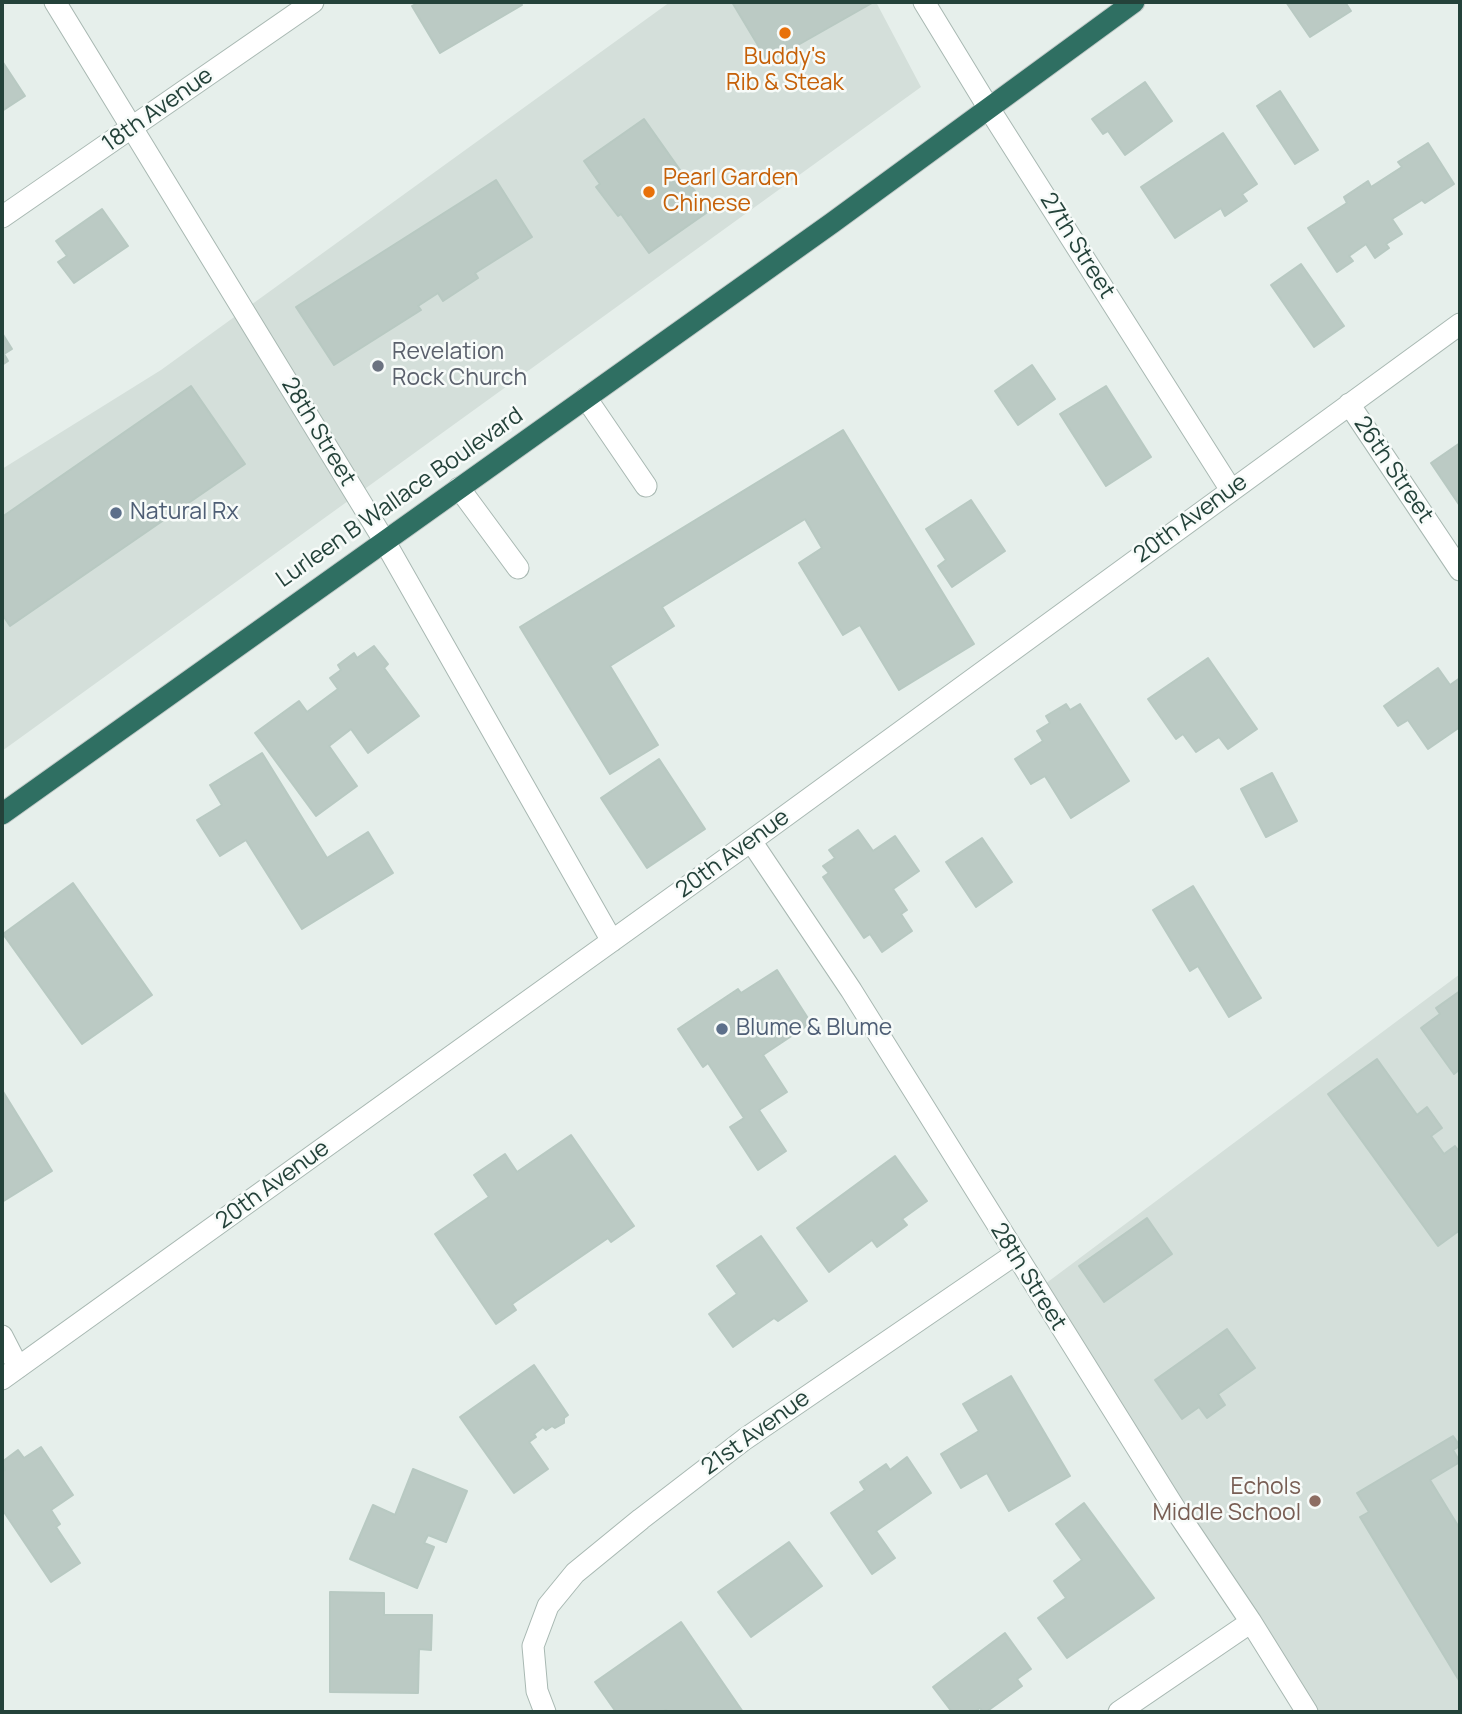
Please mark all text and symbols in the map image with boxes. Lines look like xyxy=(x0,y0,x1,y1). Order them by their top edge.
marker: Buddy's Rib & Steak xyxy=(777,25,793,41)
place label: Buddy's Rib & Steak xyxy=(726,44,844,98)
street label: 18th Avenue xyxy=(97,62,219,158)
place label: Pearl Garden Chinese xyxy=(663,165,799,219)
marker: Pearl Garden Chinese xyxy=(641,184,657,200)
street label: 27th Street xyxy=(1034,188,1120,304)
place label: Revelation Rock Church xyxy=(392,339,527,393)
marker: Revelation Rock Church xyxy=(370,358,386,374)
street label: 28th Street xyxy=(275,373,361,491)
street label: Lurleen B Wallace Boulevard xyxy=(271,402,529,594)
street label: 26th Street xyxy=(1347,412,1439,528)
street label: 20th Avenue xyxy=(1129,469,1253,569)
place label: Natural Rx xyxy=(130,499,239,527)
marker: Natural Rx xyxy=(108,505,124,521)
street label: 20th Avenue xyxy=(671,804,795,904)
place label: Blume & Blume xyxy=(736,1015,892,1043)
marker: Blume & Blume xyxy=(714,1021,730,1037)
street label: 20th Avenue xyxy=(211,1135,335,1235)
street label: 28th Street xyxy=(984,1218,1072,1336)
street label: 21st Avenue xyxy=(697,1385,815,1481)
place label: Echols Middle School xyxy=(1152,1474,1301,1528)
marker: Echols Middle School xyxy=(1307,1493,1323,1509)

